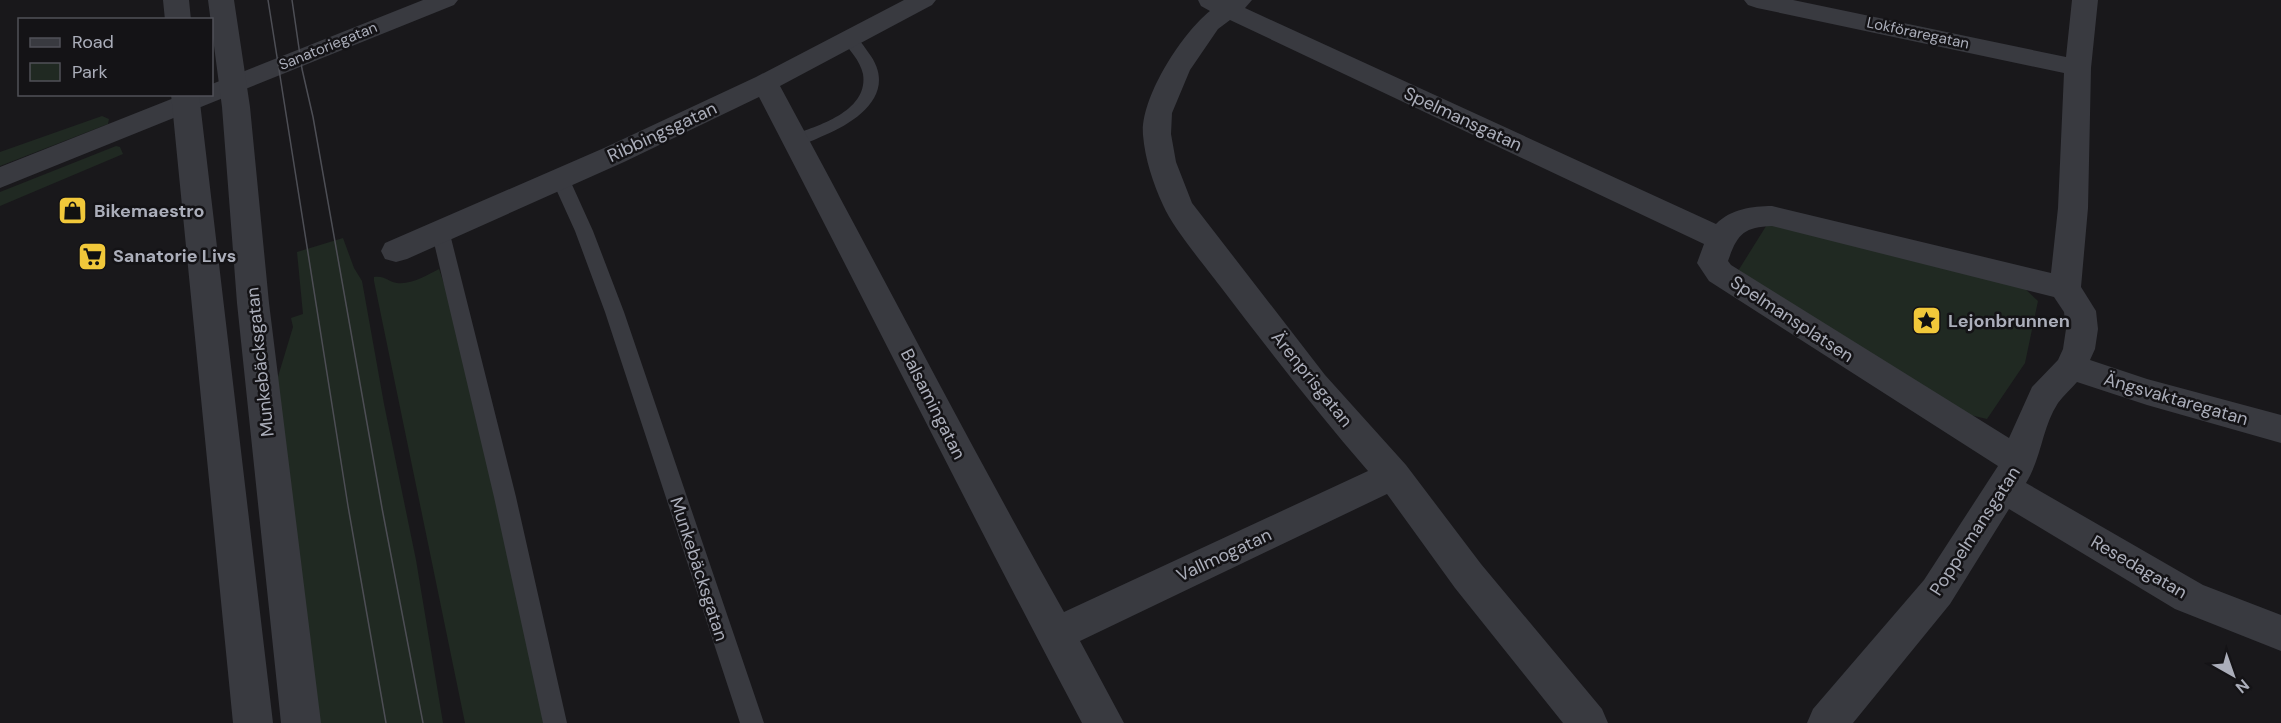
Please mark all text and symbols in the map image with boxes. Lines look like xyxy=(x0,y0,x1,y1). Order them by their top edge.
street label: Lokföraregatan xyxy=(1865,12,1971,54)
street label: Sanatoriegatan xyxy=(276,17,380,75)
legend xyxy=(18,18,213,96)
text: Road xyxy=(72,30,114,54)
text: Park xyxy=(72,60,108,84)
street label: Spelmansgatan xyxy=(1400,81,1526,157)
street label: Ribbingsgatan xyxy=(603,96,721,168)
shop icon: Bikemaestro xyxy=(57,195,89,227)
place label: Bikemaestro xyxy=(94,199,205,223)
supermarket icon: Sanatorie Livs xyxy=(76,240,108,272)
place label: Sanatorie Livs xyxy=(113,244,236,268)
street label: Spelmansplatsen xyxy=(1726,270,1858,368)
street label: Munkebäcksgatan xyxy=(240,286,280,438)
place icon: Lejonbrunnen xyxy=(1911,305,1943,337)
place label: Lejonbrunnen xyxy=(1948,309,2070,333)
street label: Ärenprisgatan xyxy=(1266,326,1358,432)
street label: Balsamingatan xyxy=(895,345,971,463)
street label: Ängsvaktaregatan xyxy=(2101,367,2251,431)
street label: Poppelmansgatan xyxy=(1924,462,2026,600)
street label: Munkebäcksgatan xyxy=(664,494,734,644)
street label: Vallmogatan xyxy=(1173,523,1275,587)
street label: Resedagatan xyxy=(2086,530,2192,604)
north arrow xyxy=(2203,645,2263,705)
text: N xyxy=(2231,674,2254,698)

